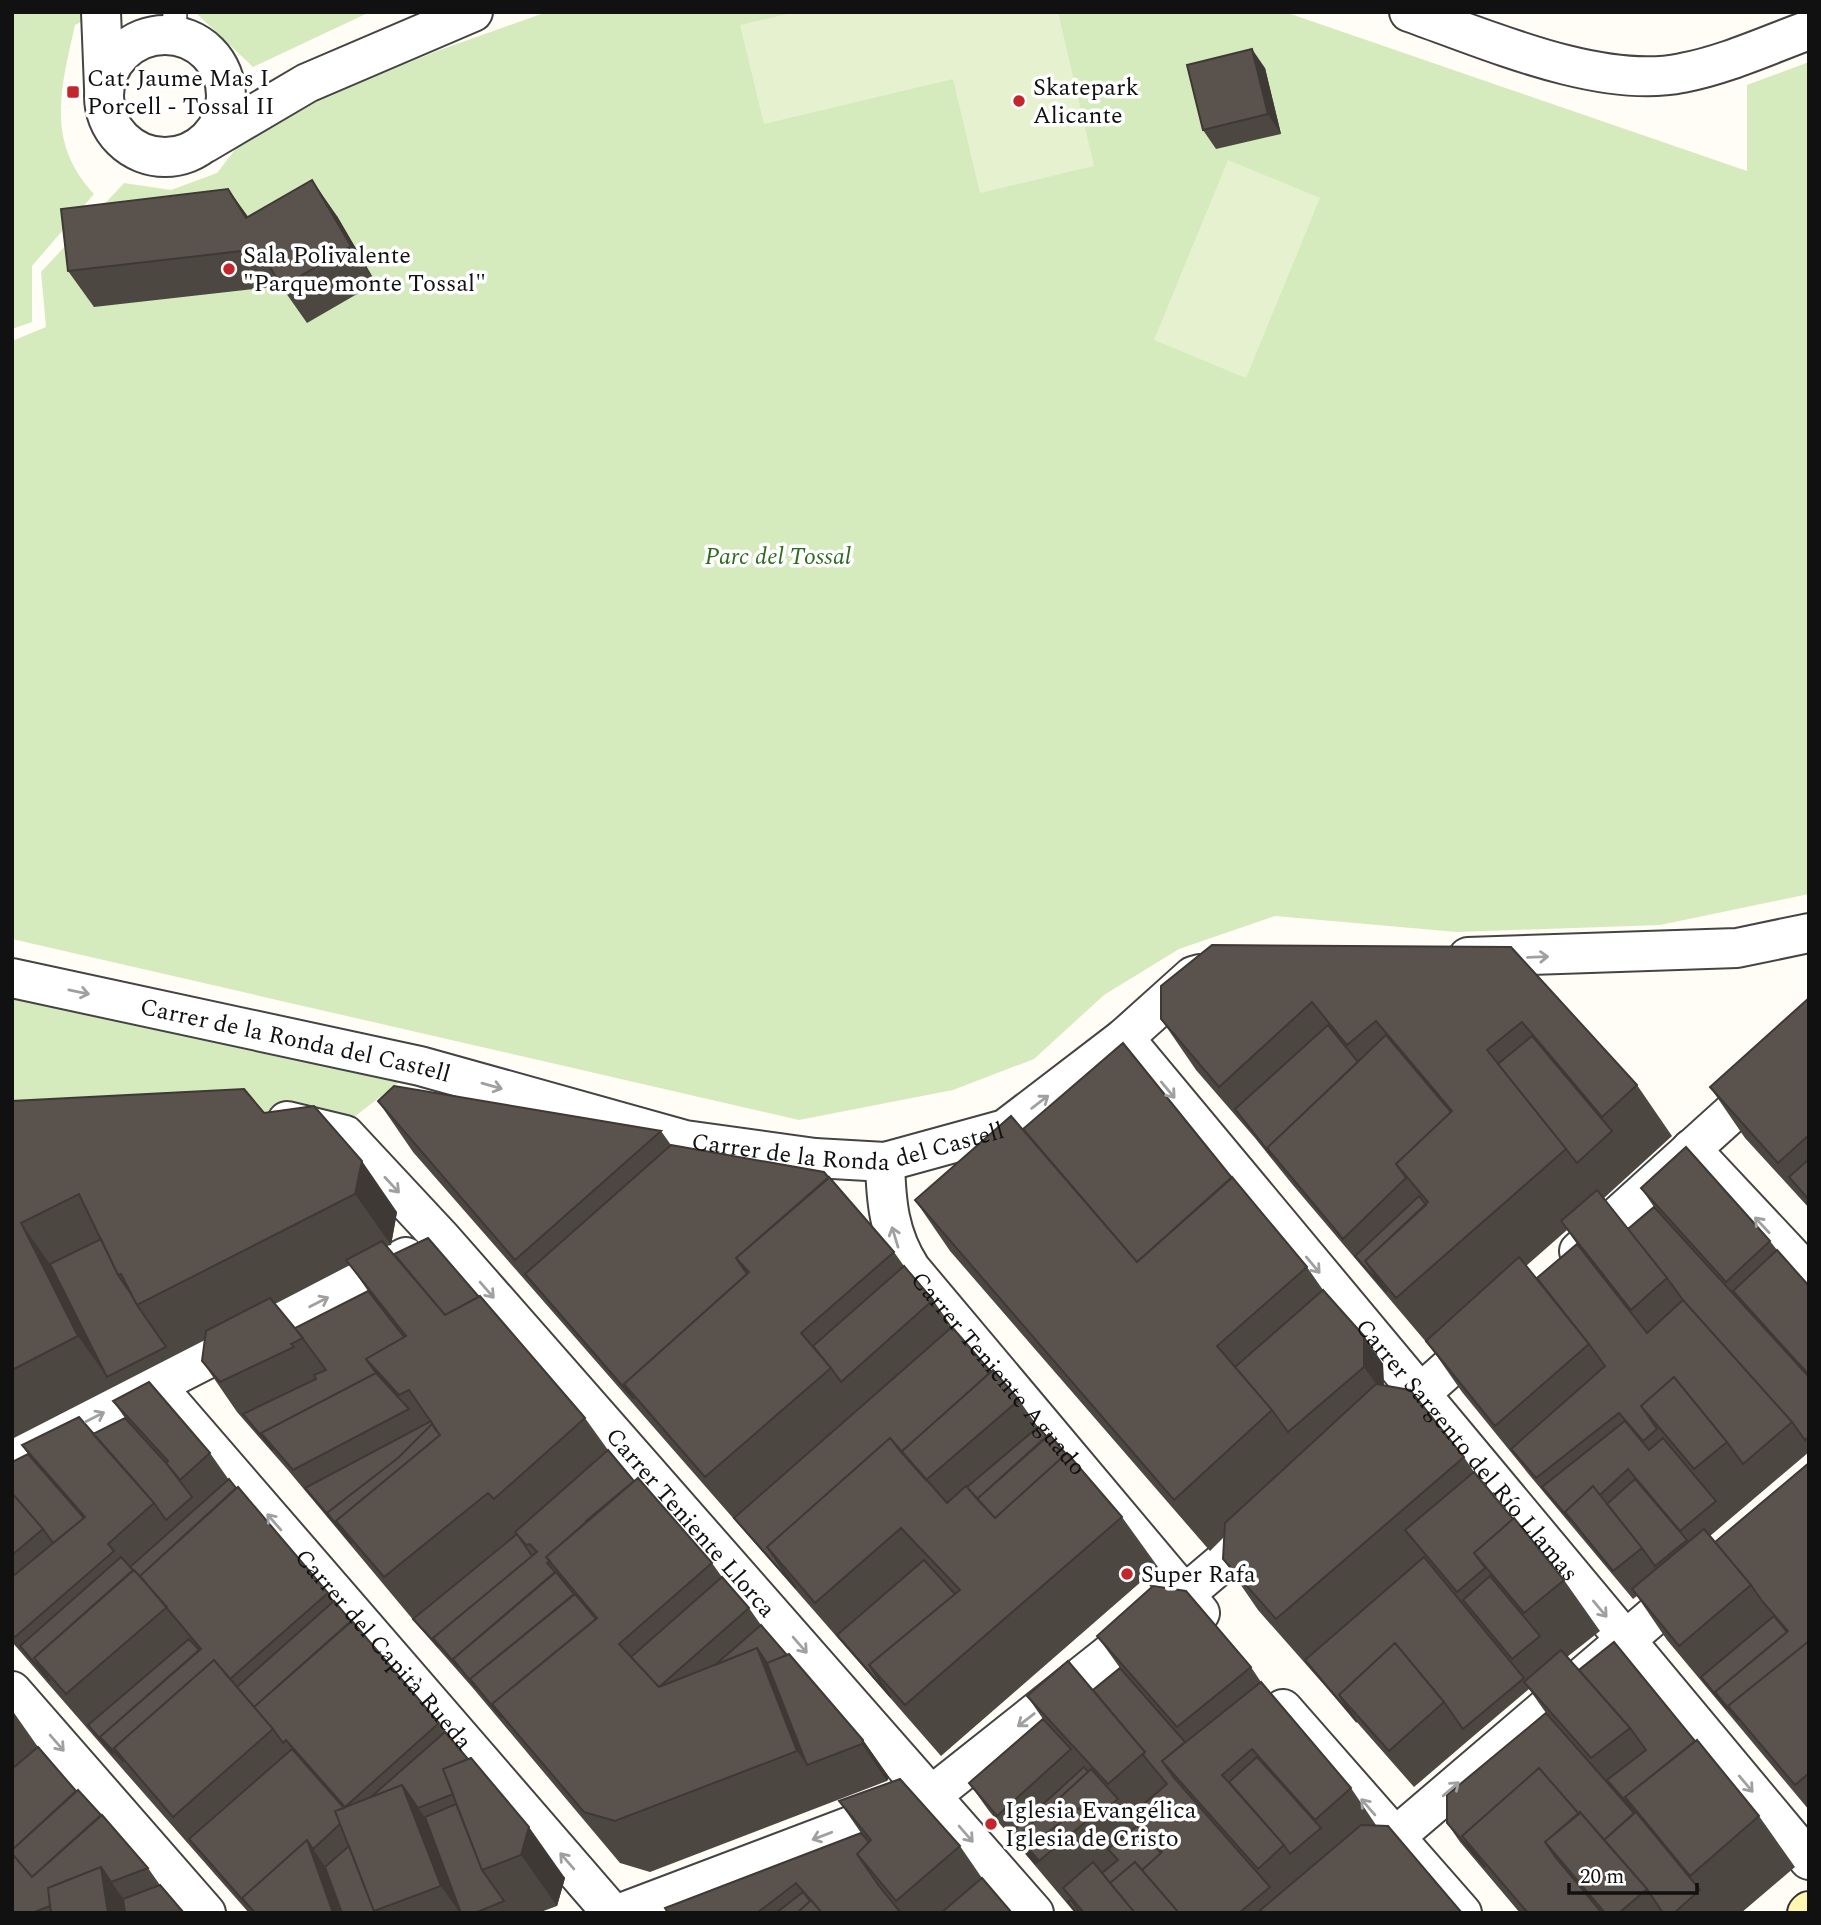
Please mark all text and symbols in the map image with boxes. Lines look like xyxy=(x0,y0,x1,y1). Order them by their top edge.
place label: Cat. Jaume Mas I Porcell - Tossal II xyxy=(87,61,274,125)
place label: Skatepark Alicante xyxy=(1033,70,1139,134)
marker: Cat. Jaume Mas I Porcell - Tossal II xyxy=(65,84,81,100)
marker: Skatepark Alicante xyxy=(1011,93,1027,109)
place label: Sala Polivalente "Parque monte Tossal" xyxy=(243,238,486,302)
marker: Sala Polivalente "Parque monte Tossal" xyxy=(221,261,237,277)
park label: Parc del Tossal xyxy=(705,539,851,575)
one-way arrow xyxy=(1526,950,1549,963)
one-way arrow xyxy=(67,986,90,999)
street label: Carrer de la Ronda del Castell xyxy=(137,989,455,1093)
one-way arrow xyxy=(480,1080,503,1093)
one-way arrow xyxy=(1160,1081,1176,1099)
one-way arrow xyxy=(1030,1095,1049,1110)
street label: Carrer de la Ronda del Castell xyxy=(689,1113,1008,1181)
one-way arrow xyxy=(384,1176,400,1194)
one-way arrow xyxy=(1754,1217,1771,1234)
one-way arrow xyxy=(887,1226,900,1248)
one-way arrow xyxy=(1305,1256,1321,1274)
street label: Carrer Teniente Aguado xyxy=(901,1264,1094,1484)
one-way arrow xyxy=(479,1281,495,1299)
one-way arrow xyxy=(308,1295,329,1308)
street label: Carrer Sargento del Río Llamas xyxy=(1346,1311,1587,1590)
one-way arrow xyxy=(84,1410,105,1423)
street label: Carrer Teniente Llorca xyxy=(596,1420,784,1626)
one-way arrow xyxy=(266,1514,282,1532)
street label: Carrer del Capità Rueda xyxy=(286,1541,481,1759)
place label: Super Rafa xyxy=(1141,1557,1256,1593)
marker: Super Rafa xyxy=(1119,1566,1135,1582)
one-way arrow xyxy=(1592,1600,1608,1618)
one-way arrow xyxy=(791,1636,808,1653)
one-way arrow xyxy=(1018,1712,1036,1728)
one-way arrow xyxy=(49,1733,65,1751)
one-way arrow xyxy=(1738,1775,1753,1793)
one-way arrow xyxy=(1442,1781,1460,1797)
place label: Iglesia Evangélica Iglesia de Cristo xyxy=(1005,1793,1197,1857)
one-way arrow xyxy=(1360,1798,1376,1816)
marker: Iglesia Evangélica Iglesia de Cristo xyxy=(983,1816,999,1832)
one-way arrow xyxy=(958,1825,974,1843)
one-way arrow xyxy=(812,1831,834,1844)
one-way arrow xyxy=(559,1852,575,1870)
scale bar xyxy=(1569,1852,1697,1896)
text: 20 m xyxy=(1580,1861,1624,1893)

